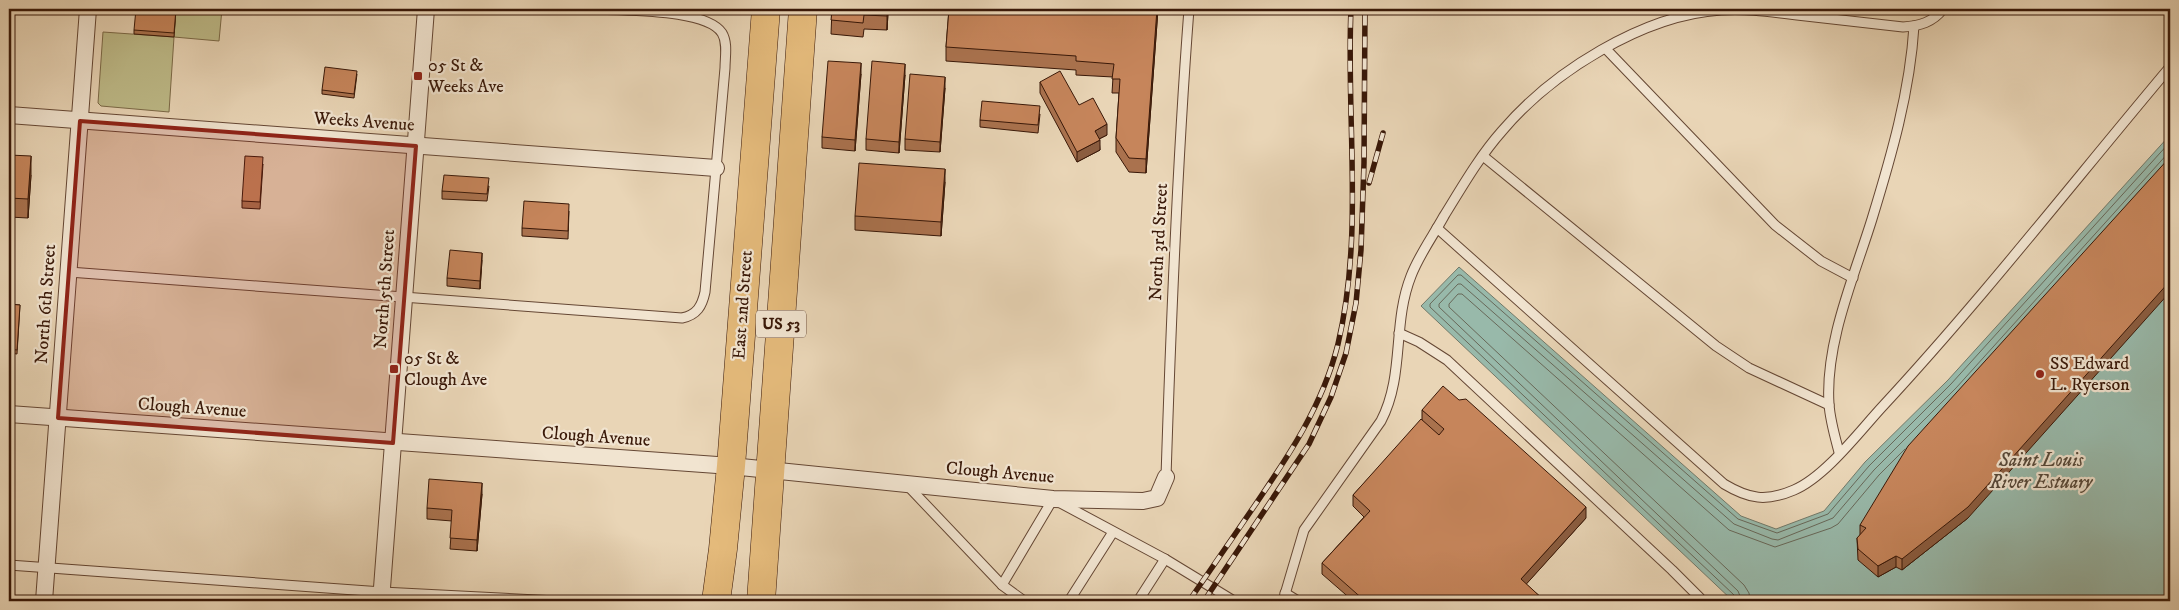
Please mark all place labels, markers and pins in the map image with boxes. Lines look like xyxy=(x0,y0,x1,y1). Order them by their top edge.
place label: 05 St & Weeks Ave xyxy=(427,55,504,98)
marker: 05 St & Weeks Ave xyxy=(412,70,424,82)
place label: 05 St & Clough Ave xyxy=(404,348,487,391)
place label: SS Edward L. Ryerson xyxy=(2050,353,2130,396)
marker: 05 St & Clough Ave xyxy=(388,363,400,375)
marker: SS Edward L. Ryerson xyxy=(2034,368,2046,380)

